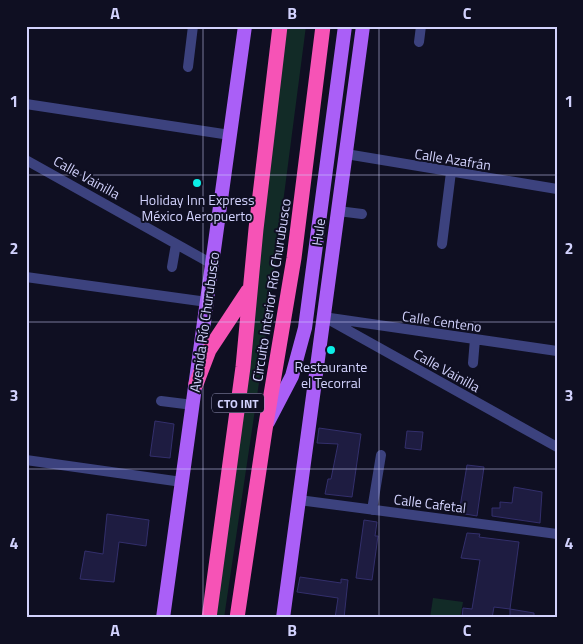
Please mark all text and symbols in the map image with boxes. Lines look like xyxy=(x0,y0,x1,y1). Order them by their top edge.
text: A xyxy=(110,1,120,25)
text: B xyxy=(287,1,297,25)
text: C xyxy=(463,1,472,25)
text: 1 xyxy=(10,89,18,113)
text: 1 xyxy=(565,89,573,113)
street label: Calle Azafrán xyxy=(413,143,493,175)
street label: Calle Vainilla xyxy=(50,150,124,204)
marker: Holiday Inn Express México Aeropuerto xyxy=(191,177,203,189)
place label: Holiday Inn Express México Aeropuerto xyxy=(139,189,255,226)
street label: Circuito Interior Río Churubusco xyxy=(246,197,296,383)
street label: Hule xyxy=(306,217,330,247)
text: 2 xyxy=(10,236,18,260)
text: 2 xyxy=(565,236,573,260)
street label: Avenida Río Churubusco xyxy=(184,250,224,394)
street label: Calle Centeno xyxy=(401,305,483,337)
street label: Calle Vainilla xyxy=(410,343,484,397)
marker: Restaurante el Tecorral xyxy=(325,344,337,356)
place label: Restaurante el Tecorral xyxy=(295,356,367,393)
text: 3 xyxy=(10,383,18,407)
text: 3 xyxy=(565,383,573,407)
road number: CTO INT xyxy=(212,393,264,412)
street label: Calle Cafetal xyxy=(393,488,467,518)
text: 4 xyxy=(10,531,19,555)
text: 4 xyxy=(565,531,574,555)
text: A xyxy=(110,618,120,642)
text: B xyxy=(287,618,297,642)
text: C xyxy=(463,618,472,642)

